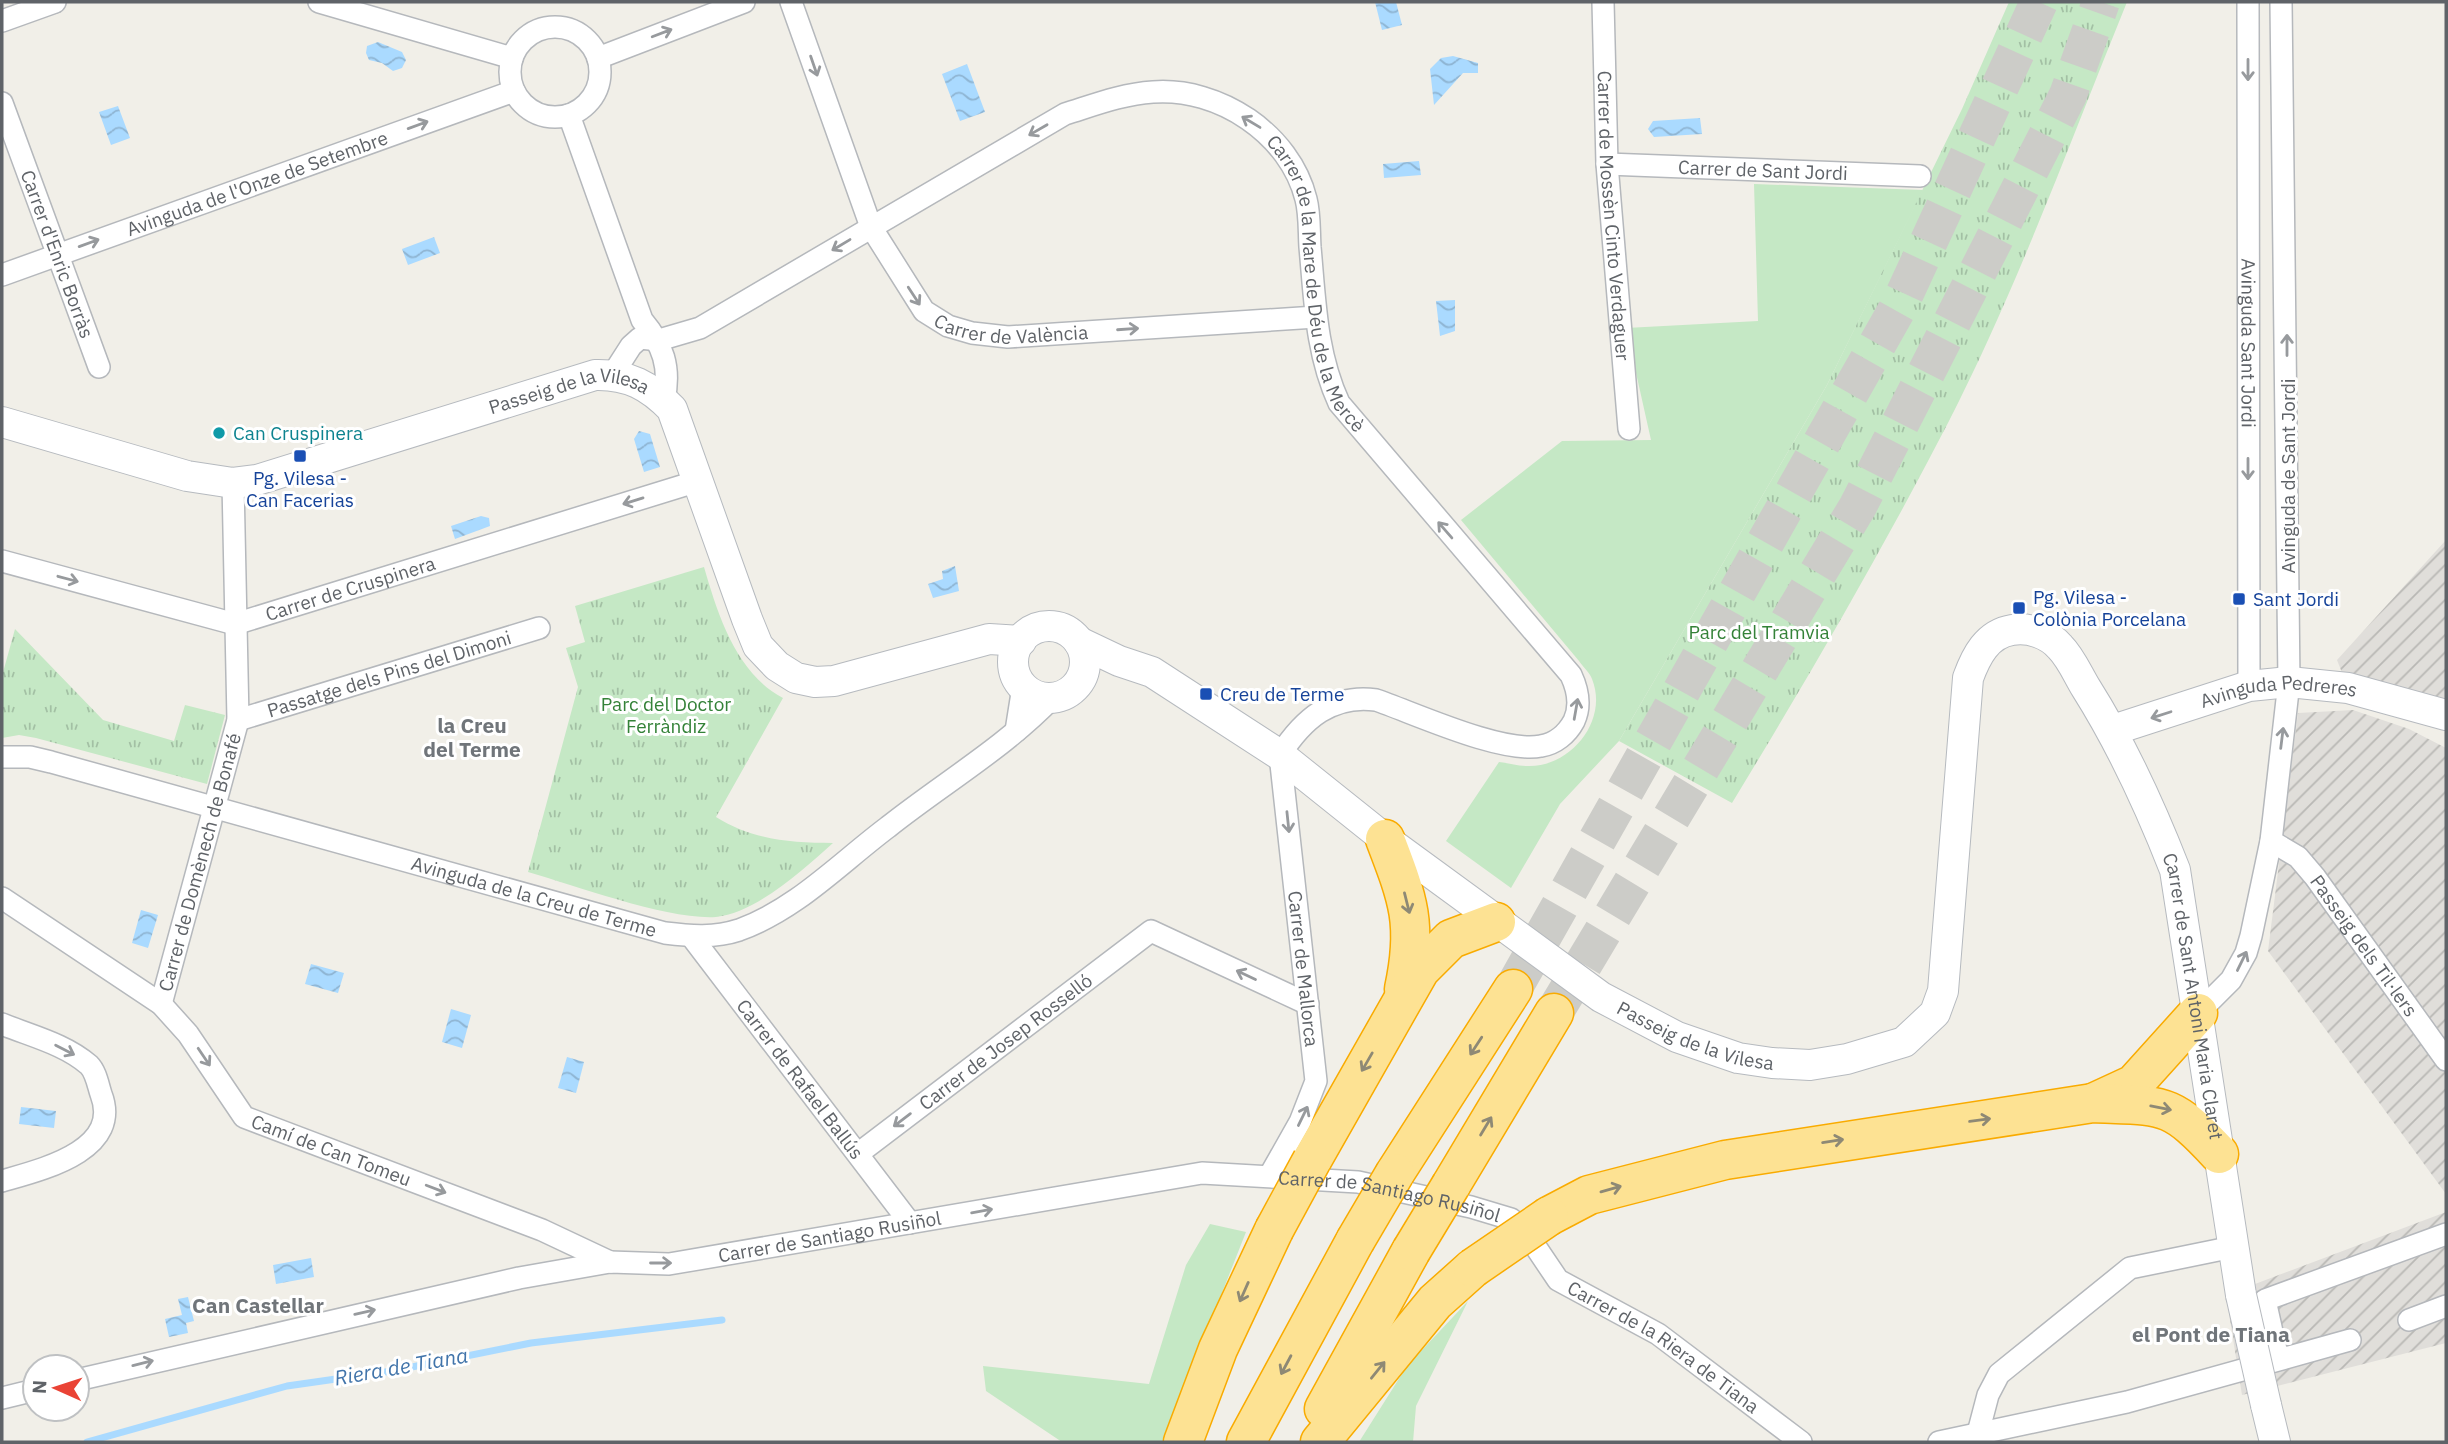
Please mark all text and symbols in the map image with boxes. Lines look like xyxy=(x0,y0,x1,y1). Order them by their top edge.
one-way arrow xyxy=(650,26,672,39)
one-way arrow xyxy=(809,55,821,77)
one-way arrow xyxy=(2241,58,2255,81)
street label: Carrer de Mossèn Cinto Verdaguer xyxy=(1593,70,1635,362)
one-way arrow xyxy=(1242,114,1262,128)
one-way arrow xyxy=(407,118,429,130)
one-way arrow xyxy=(1028,124,1048,138)
street label: Avinguda de l'Onze de Setembre xyxy=(123,125,391,241)
street label: Carrer de la Mare de Déu de la Mercè xyxy=(1262,130,1370,437)
street label: Carrer de Sant Jordi xyxy=(1678,155,1848,185)
street label: Carrer d'Enric Borràs xyxy=(16,167,99,342)
one-way arrow xyxy=(77,236,99,248)
one-way arrow xyxy=(831,238,851,252)
street label: Avinguda Sant Jordi xyxy=(2236,258,2261,428)
one-way arrow xyxy=(908,285,922,305)
street label: Carrer de València xyxy=(930,308,1089,349)
one-way arrow xyxy=(1116,322,1138,335)
one-way arrow xyxy=(2280,333,2294,356)
street label: Passeig de la Vilesa xyxy=(486,363,654,419)
street label: Avinguda de Sant Jordi xyxy=(2276,378,2300,574)
place label: Can Cruspinera xyxy=(233,421,363,445)
marker: Can Cruspinera xyxy=(211,425,227,441)
marker: Pg. Vilesa - Can Facerias xyxy=(292,448,308,464)
one-way arrow xyxy=(2241,457,2255,480)
place label: Pg. Vilesa - Can Facerias xyxy=(246,466,354,512)
one-way arrow xyxy=(622,496,644,509)
one-way arrow xyxy=(1437,521,1453,539)
street label: Carrer de Cruspinera xyxy=(262,551,438,626)
one-way arrow xyxy=(56,573,78,586)
place label: Pg. Vilesa - Colònia Porcelana xyxy=(2033,585,2186,631)
place label: Sant Jordi xyxy=(2253,587,2339,611)
marker: Sant Jordi xyxy=(2231,591,2247,607)
marker: Pg. Vilesa - Colònia Porcelana xyxy=(2011,600,2027,616)
park label: Parc del Tramvia xyxy=(1688,620,1830,644)
street label: Passatge dels Pins del Dimoni xyxy=(264,625,514,722)
street label: Avinguda Pedreres xyxy=(2197,670,2360,713)
place label: Creu de Terme xyxy=(1220,682,1344,706)
marker: Creu de Terme xyxy=(1198,686,1214,702)
park label: Parc del Doctor Ferràndiz xyxy=(601,692,731,738)
one-way arrow xyxy=(1570,698,1583,720)
one-way arrow xyxy=(2150,710,2172,722)
district label: la Creu del Terme xyxy=(423,711,521,763)
one-way arrow xyxy=(2276,727,2289,750)
street label: Carrer de Domènech de Bonafé xyxy=(153,730,246,994)
one-way arrow xyxy=(1281,811,1294,833)
street label: Carrer de Sant Antoni Maria Claret xyxy=(2157,849,2229,1141)
street label: Avinguda de la Creu de Terme xyxy=(409,851,659,942)
street label: Passeig dels Til·lers xyxy=(2305,870,2423,1021)
street label: Carrer de Mallorca xyxy=(1283,890,1324,1048)
one-way arrow xyxy=(1401,891,1414,914)
one-way arrow xyxy=(2235,951,2249,972)
street label: Carrer de Josep Rosselló xyxy=(914,968,1097,1115)
one-way arrow xyxy=(1236,968,1257,981)
street label: Carrer de Rafael Ballús xyxy=(731,994,869,1164)
street label: Passeig de la Vilesa xyxy=(1613,996,1776,1075)
one-way arrow xyxy=(1469,1036,1483,1056)
one-way arrow xyxy=(54,1044,74,1058)
one-way arrow xyxy=(196,1047,211,1066)
one-way arrow xyxy=(1360,1051,1374,1071)
one-way arrow xyxy=(2149,1102,2172,1116)
one-way arrow xyxy=(1297,1106,1310,1127)
street label: Camí de Can Tomeu xyxy=(248,1109,415,1191)
one-way arrow xyxy=(893,1113,912,1127)
one-way arrow xyxy=(1968,1113,1990,1126)
one-way arrow xyxy=(1479,1117,1493,1137)
one-way arrow xyxy=(1821,1134,1844,1147)
street label: Carrer de Santiago Rusiñol xyxy=(1277,1165,1503,1227)
one-way arrow xyxy=(1600,1181,1622,1194)
one-way arrow xyxy=(424,1183,446,1196)
one-way arrow xyxy=(970,1204,993,1217)
street label: Carrer de Santiago Rusiñol xyxy=(716,1206,943,1267)
one-way arrow xyxy=(649,1256,672,1270)
street label: Carrer de la Riera de Tiana xyxy=(1563,1275,1764,1418)
one-way arrow xyxy=(1237,1281,1250,1302)
district label: Can Castellar xyxy=(192,1291,324,1319)
one-way arrow xyxy=(353,1305,376,1319)
district label: el Pont de Tiana xyxy=(2132,1320,2290,1348)
water label: Riera de Tiana xyxy=(332,1340,470,1392)
north arrow xyxy=(21,1353,91,1423)
one-way arrow xyxy=(1279,1354,1292,1375)
one-way arrow xyxy=(131,1356,154,1369)
one-way arrow xyxy=(1370,1361,1385,1379)
text: N xyxy=(27,1380,51,1395)

